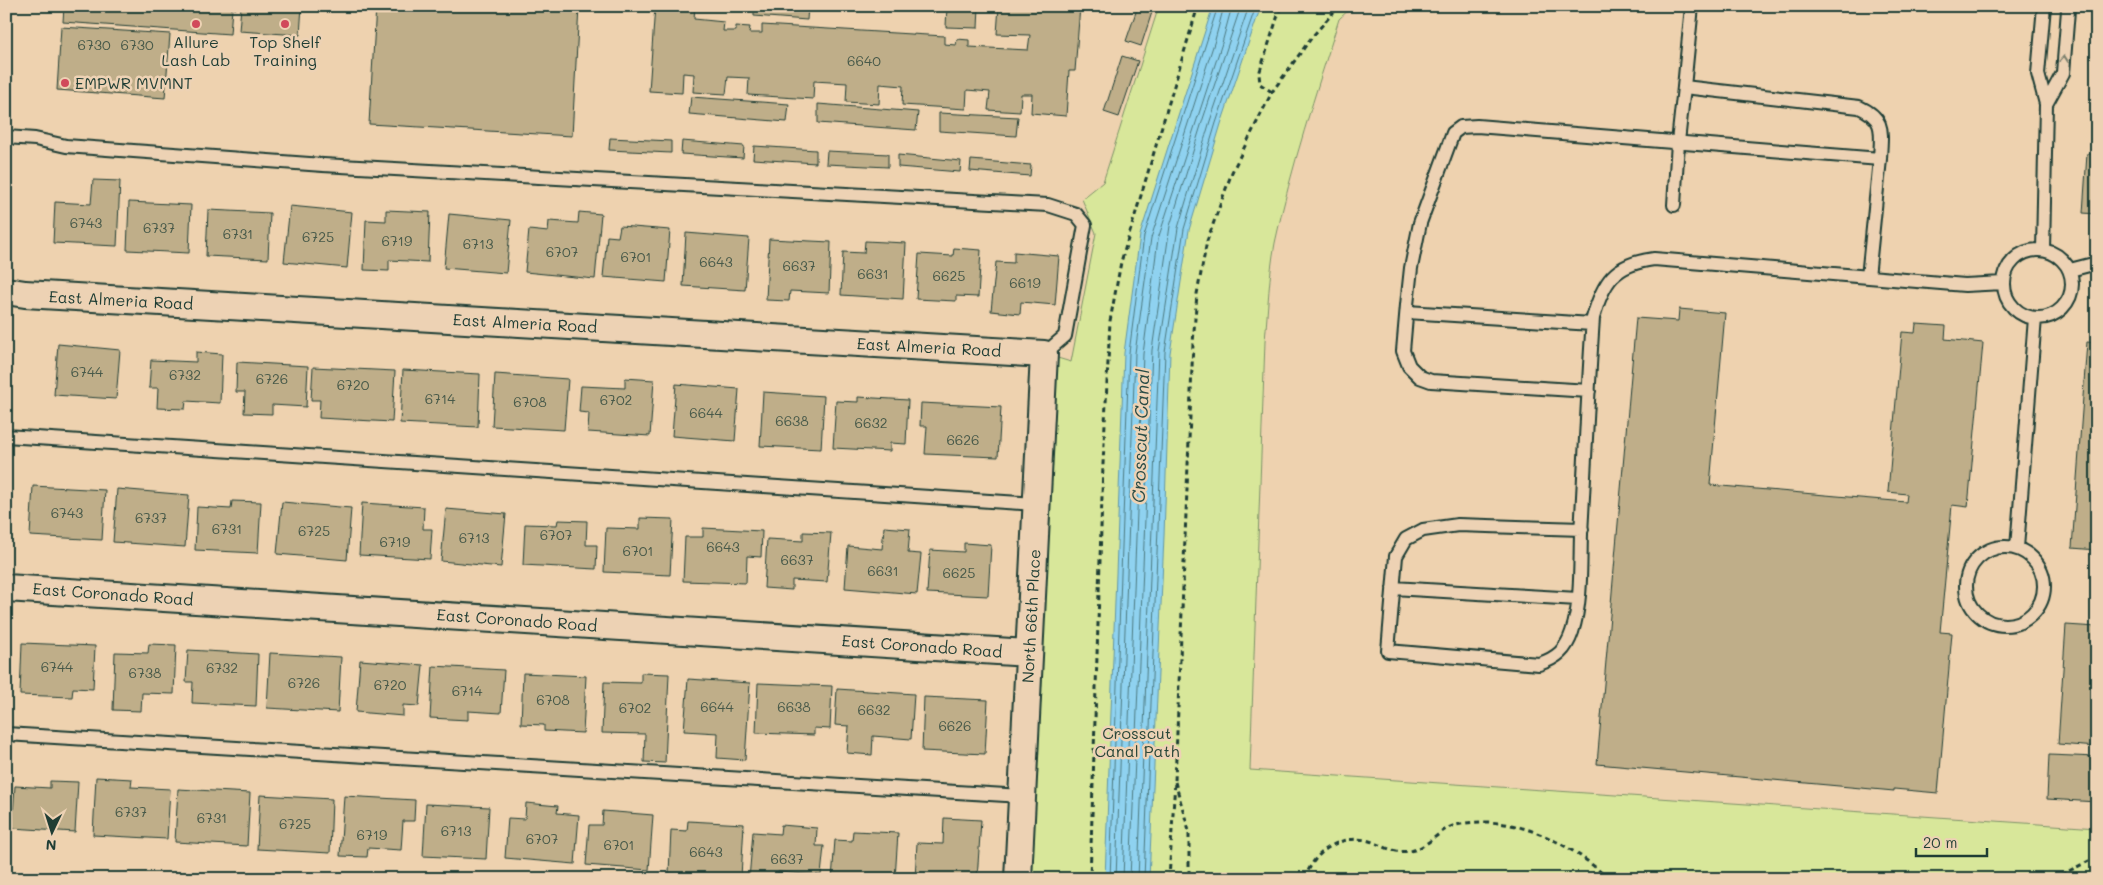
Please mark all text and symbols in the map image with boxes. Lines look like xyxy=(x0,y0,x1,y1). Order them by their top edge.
marker: Allure Lash Lab xyxy=(190,18,202,30)
marker: Top Shelf Training xyxy=(279,18,291,30)
place label: Allure Lash Lab xyxy=(162,31,230,70)
place label: Top Shelf Training xyxy=(249,31,322,70)
house number: 6730 xyxy=(77,35,111,54)
house number: 6730 xyxy=(120,35,154,54)
house number: 6640 xyxy=(847,51,881,70)
one-way arrow xyxy=(2058,55,2069,63)
place label: EMPWR MVMNT xyxy=(75,72,193,93)
marker: EMPWR MVMNT xyxy=(59,77,71,89)
house number: 6743 xyxy=(70,213,102,232)
house number: 6737 xyxy=(143,218,175,237)
house number: 6731 xyxy=(223,224,253,243)
house number: 6725 xyxy=(302,227,334,246)
house number: 6719 xyxy=(382,231,412,250)
house number: 6713 xyxy=(463,234,493,253)
house number: 6707 xyxy=(546,242,579,261)
house number: 6701 xyxy=(620,247,652,266)
house number: 6643 xyxy=(699,252,733,271)
house number: 6637 xyxy=(783,256,816,275)
house number: 6631 xyxy=(857,264,889,283)
house number: 6625 xyxy=(933,266,965,285)
house number: 6619 xyxy=(1009,273,1041,292)
street label: East Almeria Road xyxy=(48,285,194,314)
street label: East Almeria Road xyxy=(452,308,598,337)
street label: East Almeria Road xyxy=(856,332,1002,361)
house number: 6744 xyxy=(71,362,104,381)
house number: 6732 xyxy=(169,365,201,384)
water label: Crosscut Canal xyxy=(1126,368,1154,503)
house number: 6726 xyxy=(256,369,288,388)
house number: 6720 xyxy=(337,375,370,394)
house number: 6714 xyxy=(425,389,456,408)
house number: 6702 xyxy=(600,390,632,409)
house number: 6708 xyxy=(513,392,547,411)
house number: 6644 xyxy=(689,403,723,422)
house number: 6638 xyxy=(775,411,809,430)
house number: 6632 xyxy=(855,413,887,432)
house number: 6626 xyxy=(946,430,980,449)
house number: 6743 xyxy=(51,503,83,522)
house number: 6737 xyxy=(135,508,167,527)
house number: 6731 xyxy=(212,519,242,538)
house number: 6725 xyxy=(298,521,330,540)
house number: 6707 xyxy=(540,525,573,544)
house number: 6713 xyxy=(459,528,489,547)
house number: 6719 xyxy=(380,532,410,551)
house number: 6643 xyxy=(706,537,740,556)
house number: 6701 xyxy=(622,541,654,560)
street label: North 66th Place xyxy=(1017,548,1044,683)
house number: 6637 xyxy=(781,550,814,569)
house number: 6631 xyxy=(867,561,899,580)
house number: 6625 xyxy=(943,563,975,582)
street label: East Coronado Road xyxy=(32,577,194,610)
street label: East Coronado Road xyxy=(436,603,598,636)
street label: East Coronado Road xyxy=(841,629,1003,662)
house number: 6744 xyxy=(41,657,74,676)
house number: 6732 xyxy=(206,658,238,677)
house number: 6738 xyxy=(129,663,161,682)
house number: 6726 xyxy=(288,673,320,692)
house number: 6720 xyxy=(374,675,407,694)
house number: 6714 xyxy=(452,681,483,700)
house number: 6708 xyxy=(536,690,570,709)
house number: 6644 xyxy=(700,697,734,716)
house number: 6638 xyxy=(777,697,811,716)
house number: 6702 xyxy=(619,698,651,717)
house number: 6632 xyxy=(858,700,890,719)
house number: 6626 xyxy=(938,716,972,735)
park label: Crosscut Canal Path xyxy=(1094,722,1180,761)
house number: 6737 xyxy=(115,802,147,821)
north arrow xyxy=(28,808,78,858)
house number: 6731 xyxy=(197,808,227,827)
house number: 6725 xyxy=(279,814,311,833)
house number: 6713 xyxy=(441,821,471,840)
house number: 6719 xyxy=(357,825,387,844)
scale bar xyxy=(1916,825,1987,857)
house number: 6707 xyxy=(526,829,559,848)
text: 20 m xyxy=(1923,832,1957,852)
house number: 6701 xyxy=(603,835,635,854)
text: N xyxy=(45,836,57,855)
house number: 6643 xyxy=(689,842,723,861)
house number: 6637 xyxy=(771,849,804,868)

